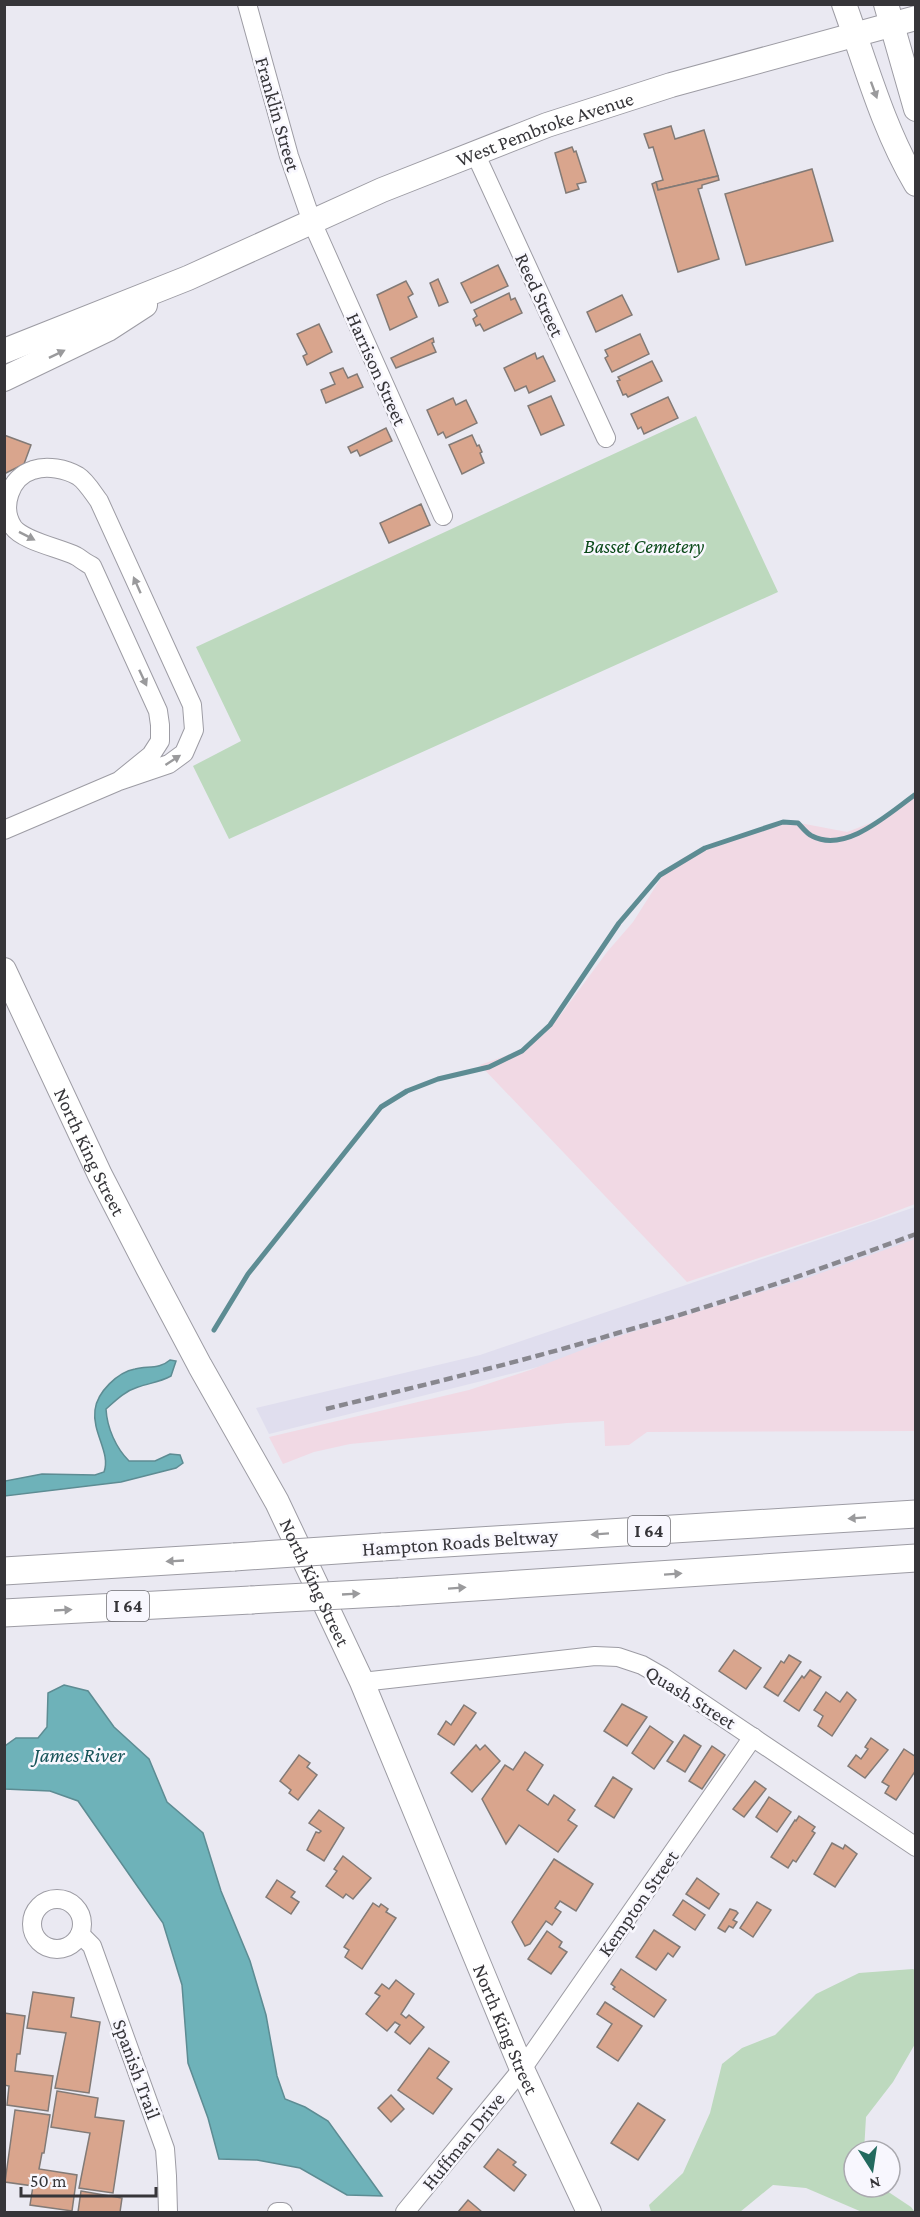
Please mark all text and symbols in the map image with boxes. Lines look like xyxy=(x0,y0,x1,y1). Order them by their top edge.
street label: Franklin Street xyxy=(251,54,305,174)
one-way arrow xyxy=(870,82,880,100)
street label: West Pembroke Avenue xyxy=(453,87,636,171)
street label: Reed Street xyxy=(511,250,569,341)
street label: Harrison Street xyxy=(342,309,412,429)
one-way arrow xyxy=(49,349,66,358)
one-way arrow xyxy=(19,531,36,541)
park label: Basset Cemetery xyxy=(584,535,704,558)
one-way arrow xyxy=(133,577,142,594)
one-way arrow xyxy=(139,670,148,687)
one-way arrow xyxy=(165,755,182,766)
street label: North King Street xyxy=(50,1084,130,1220)
one-way arrow xyxy=(848,1513,867,1522)
street label: North King Street xyxy=(275,1515,355,1650)
road number: I 64 xyxy=(628,1516,670,1546)
street label: Hampton Roads Beltway xyxy=(361,1524,560,1561)
one-way arrow xyxy=(590,1529,609,1538)
one-way arrow xyxy=(166,1556,185,1565)
one-way arrow xyxy=(663,1569,682,1579)
one-way arrow xyxy=(448,1583,467,1593)
one-way arrow xyxy=(342,1590,361,1599)
road number: I 64 xyxy=(107,1591,149,1621)
one-way arrow xyxy=(53,1605,72,1614)
street label: Quash Street xyxy=(642,1661,741,1734)
water label: James River xyxy=(30,1743,125,1767)
street label: Kempton Street xyxy=(593,1845,684,1961)
street label: North King Street xyxy=(469,1961,543,2098)
street label: Spanish Trail xyxy=(108,2016,165,2122)
street label: Huffman Drive xyxy=(417,2088,509,2194)
north arrow xyxy=(842,2139,902,2199)
scale bar xyxy=(21,2160,156,2198)
text: 50 m xyxy=(30,2171,67,2191)
text: N xyxy=(868,2174,882,2193)

